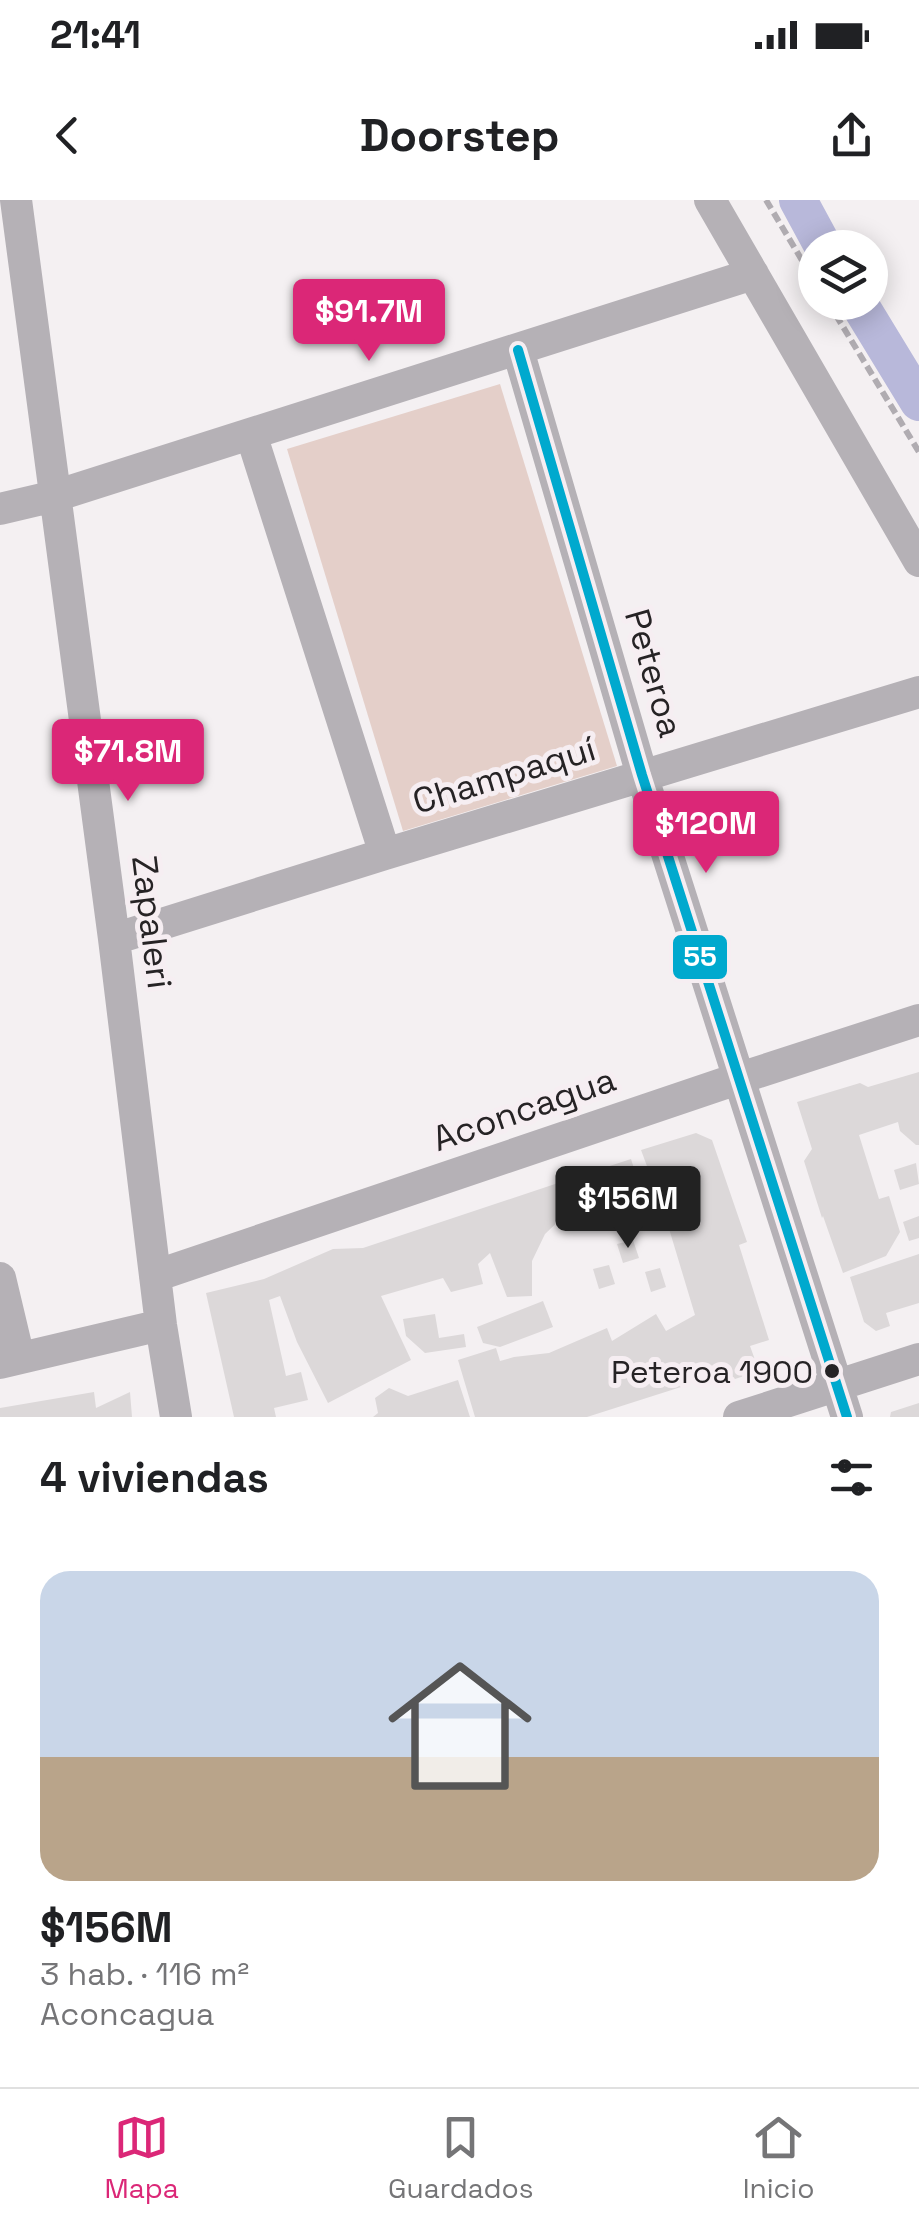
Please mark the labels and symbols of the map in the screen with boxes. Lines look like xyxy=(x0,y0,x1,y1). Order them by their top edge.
pin: $91.7M xyxy=(288,279,450,364)
street label: Peteroa xyxy=(615,604,693,742)
pin: $71.8M xyxy=(47,719,209,804)
street label: Champaquí xyxy=(407,726,601,824)
pin: $120M xyxy=(636,791,776,876)
street label: Zapaleri xyxy=(122,853,182,991)
line badge: 55 xyxy=(671,933,729,981)
text: 55 xyxy=(683,938,717,974)
street label: Aconcagua xyxy=(427,1057,621,1161)
pin: $156M xyxy=(558,1166,698,1251)
place label: Peteroa 1900 xyxy=(611,1352,813,1392)
marker: Peteroa 1900 xyxy=(822,1361,842,1381)

